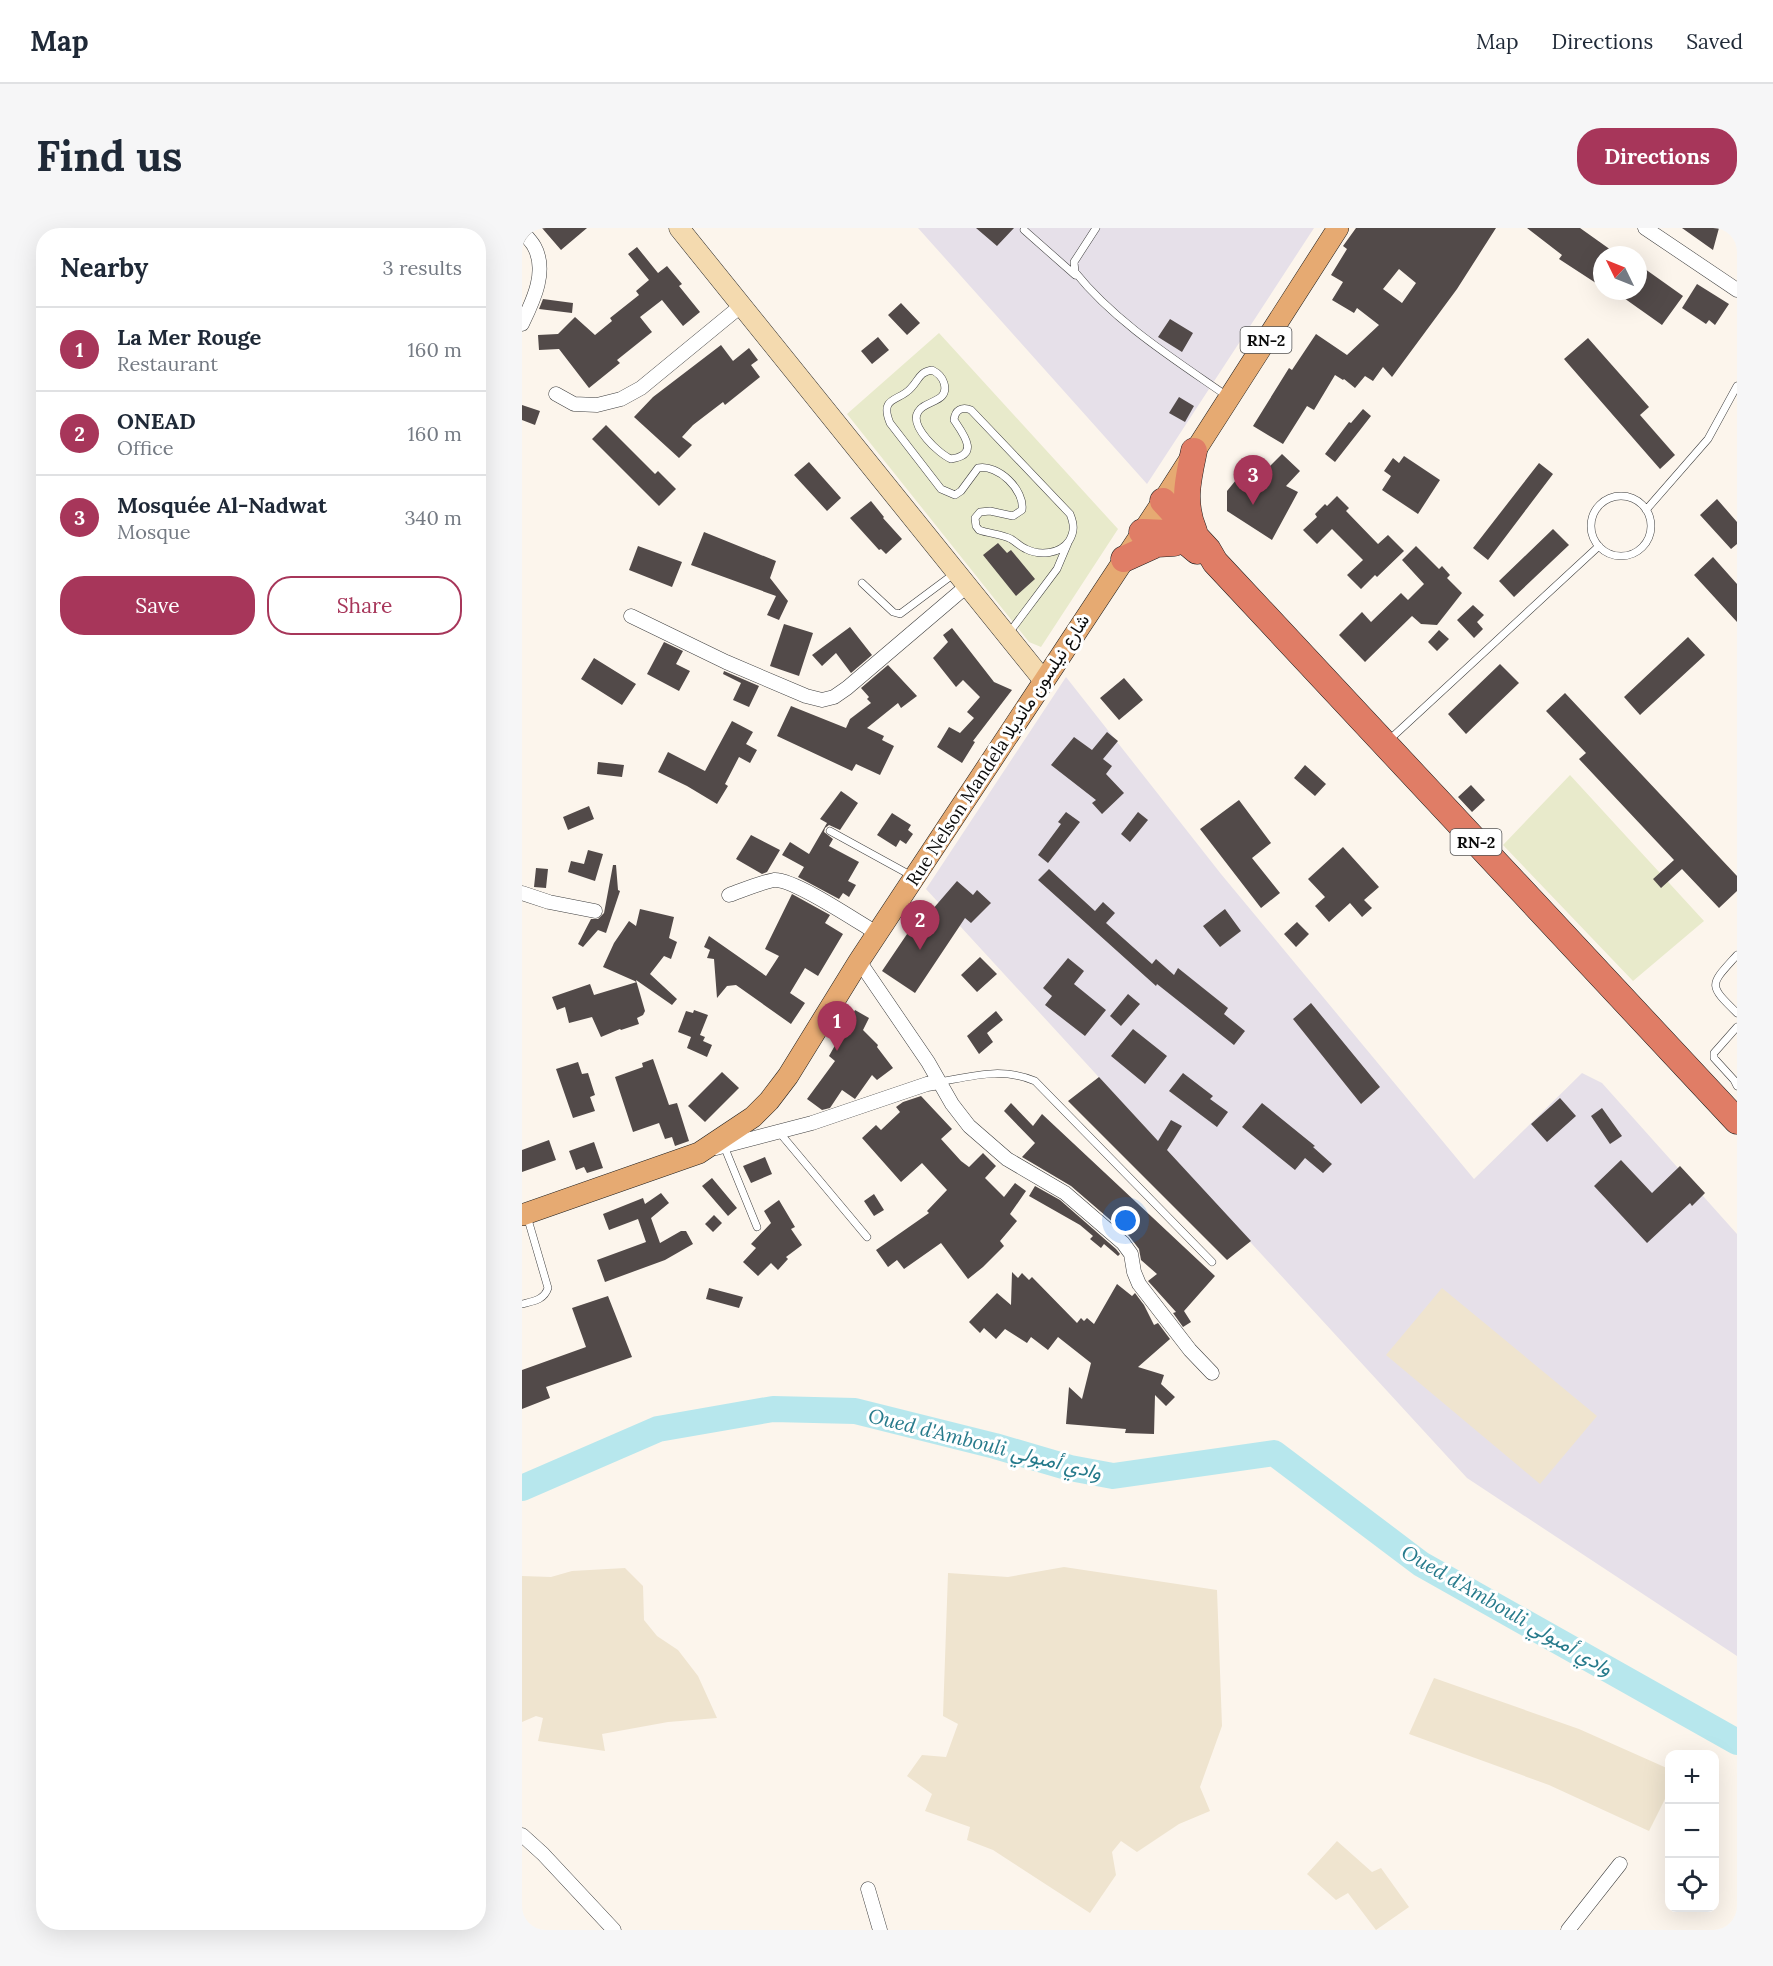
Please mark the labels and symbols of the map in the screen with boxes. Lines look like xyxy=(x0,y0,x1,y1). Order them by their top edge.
north arrow xyxy=(1593,246,1647,300)
road number: RN-2 xyxy=(1240,327,1292,353)
pin: 3 xyxy=(1234,456,1272,505)
street label: Rue Nelson Mandela شارع نيلسون مانديلا xyxy=(901,610,1095,890)
road number: RN-2 xyxy=(1450,829,1502,855)
pin: 2 xyxy=(900,900,940,950)
pin: 1 xyxy=(818,1002,856,1051)
your location xyxy=(1111,1206,1140,1235)
water label: Oued d'Ambouli وادي أمبولي xyxy=(865,1402,1105,1490)
water label: Oued d'Ambouli وادي أمبولي xyxy=(1395,1539,1617,1685)

